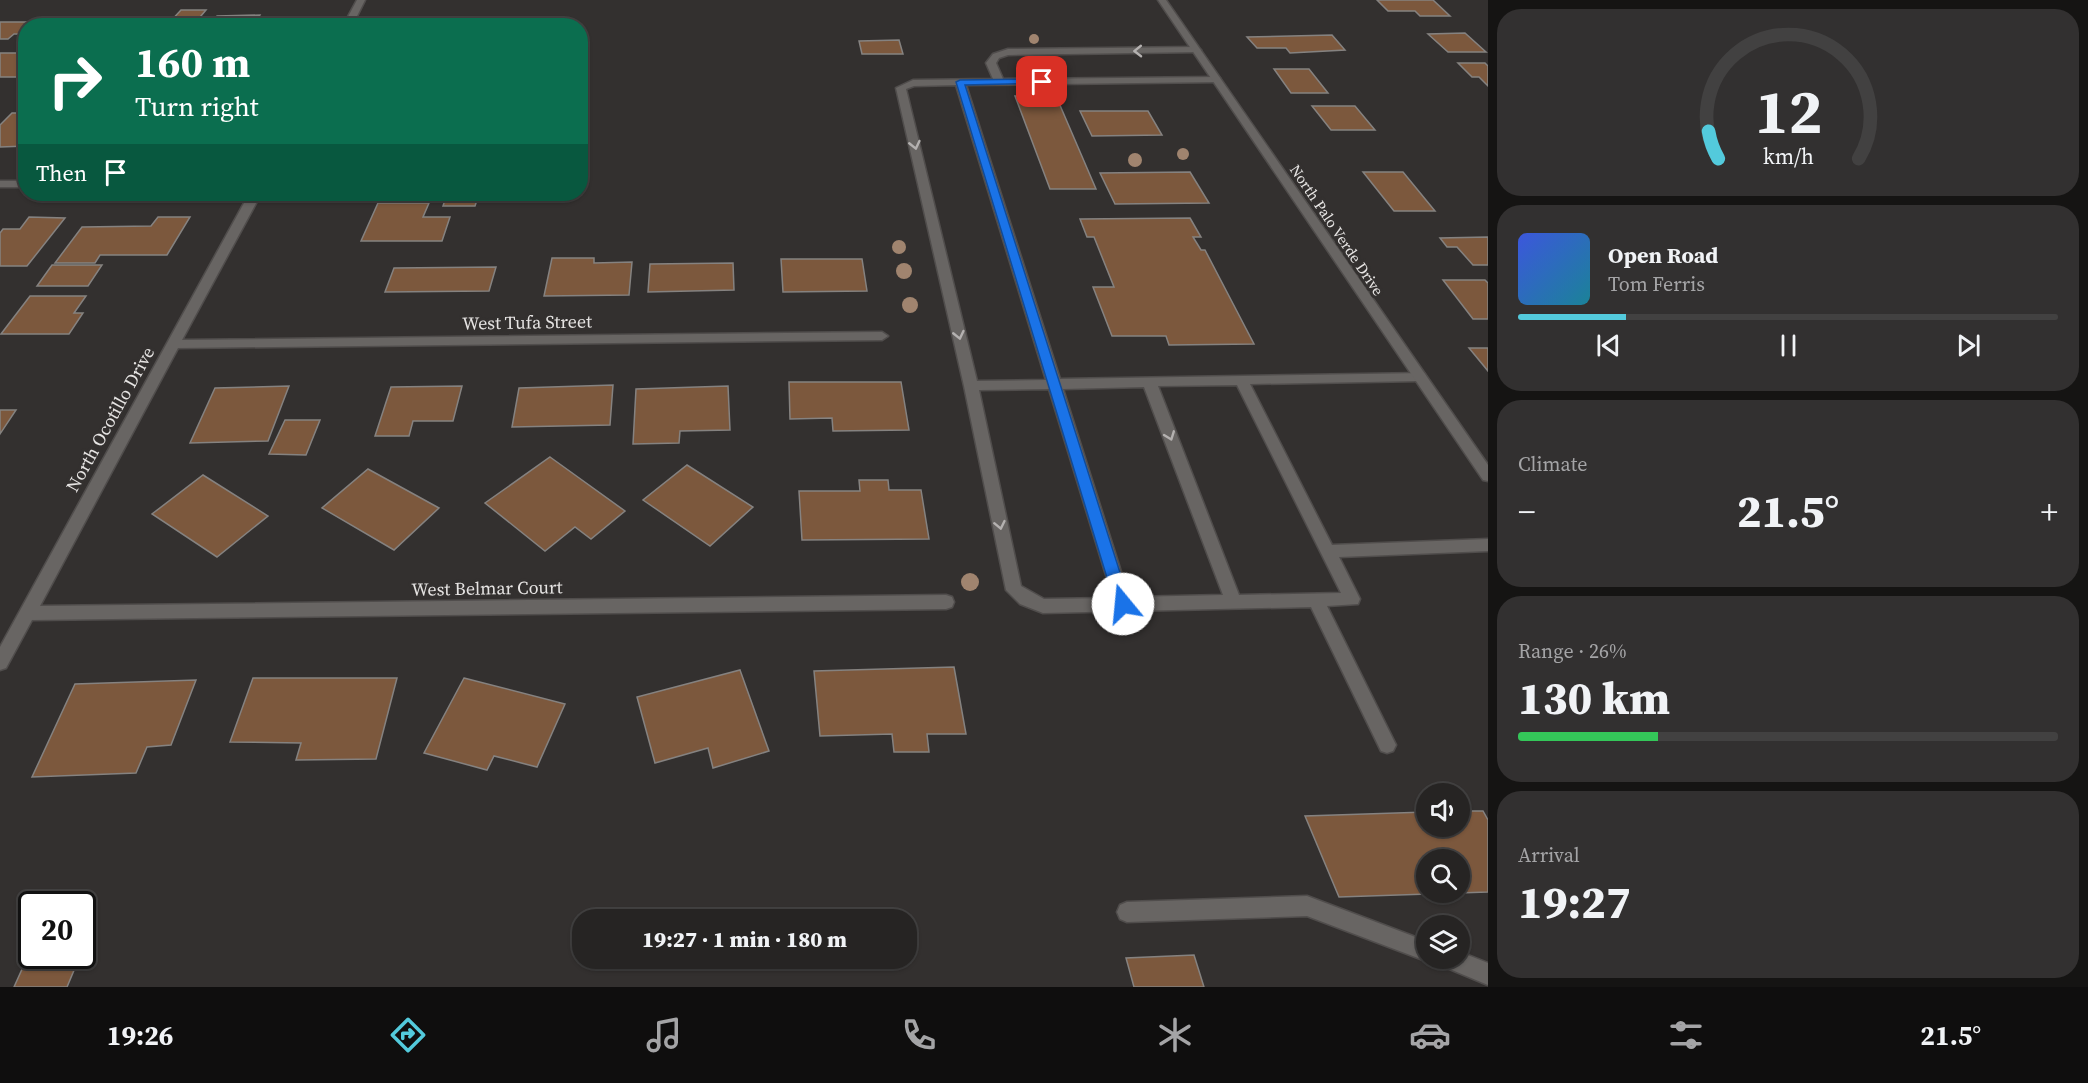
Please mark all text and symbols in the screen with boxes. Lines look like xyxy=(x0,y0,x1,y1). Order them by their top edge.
text: 160 m xyxy=(135,33,250,91)
icon: right xyxy=(36,42,114,120)
one-way arrow xyxy=(1133,45,1142,57)
pin xyxy=(1016,56,1067,107)
icon: arrive xyxy=(1025,65,1058,98)
text: 12 xyxy=(1754,68,1822,154)
text: Turn right xyxy=(135,88,259,125)
one-way arrow xyxy=(907,140,920,150)
text: km/h xyxy=(1762,143,1814,172)
icon: arrive xyxy=(99,156,132,189)
text: Then xyxy=(36,158,87,188)
street label: North Palo Verde Drive xyxy=(1285,160,1389,300)
text: Open Road xyxy=(1608,240,1718,270)
text: Tom Ferris xyxy=(1608,270,1705,298)
street label: West Tufa Street xyxy=(462,308,592,336)
icon: previous xyxy=(1592,329,1625,362)
icon: pause xyxy=(1772,329,1805,362)
icon: next xyxy=(1952,329,1985,362)
one-way arrow xyxy=(951,330,964,340)
street label: North Ocotillo Drive xyxy=(60,342,160,496)
one-way arrow xyxy=(1163,430,1175,441)
text: Climate xyxy=(1518,450,1587,478)
text: 21.5° xyxy=(1737,480,1839,542)
text: − xyxy=(1518,489,1536,534)
text: + xyxy=(2041,489,2058,534)
one-way arrow xyxy=(993,520,1006,530)
position arrow xyxy=(1091,572,1155,636)
street label: West Belmar Court xyxy=(411,574,563,602)
text: Range · 26% xyxy=(1518,637,1627,665)
text: 130 km xyxy=(1518,667,1670,729)
map controls xyxy=(1416,783,1470,969)
button: sound xyxy=(1416,783,1470,837)
text: Arrival xyxy=(1518,841,1580,869)
button: search xyxy=(1416,849,1470,903)
text: 19:27 xyxy=(1518,871,1631,933)
speed limit sign: 20 xyxy=(18,891,96,969)
button: layers xyxy=(1416,915,1470,969)
text: 19:27 · 1 min · 180 m xyxy=(642,924,847,954)
icon: directions xyxy=(387,1014,429,1056)
icon: music xyxy=(643,1014,685,1056)
icon: phone xyxy=(898,1014,940,1056)
icon: climate xyxy=(1154,1014,1196,1056)
icon: car xyxy=(1409,1014,1451,1056)
icon: filters xyxy=(1665,1014,1707,1056)
text: 19:26 xyxy=(107,1017,173,1054)
text: 21.5° xyxy=(1920,1017,1981,1054)

